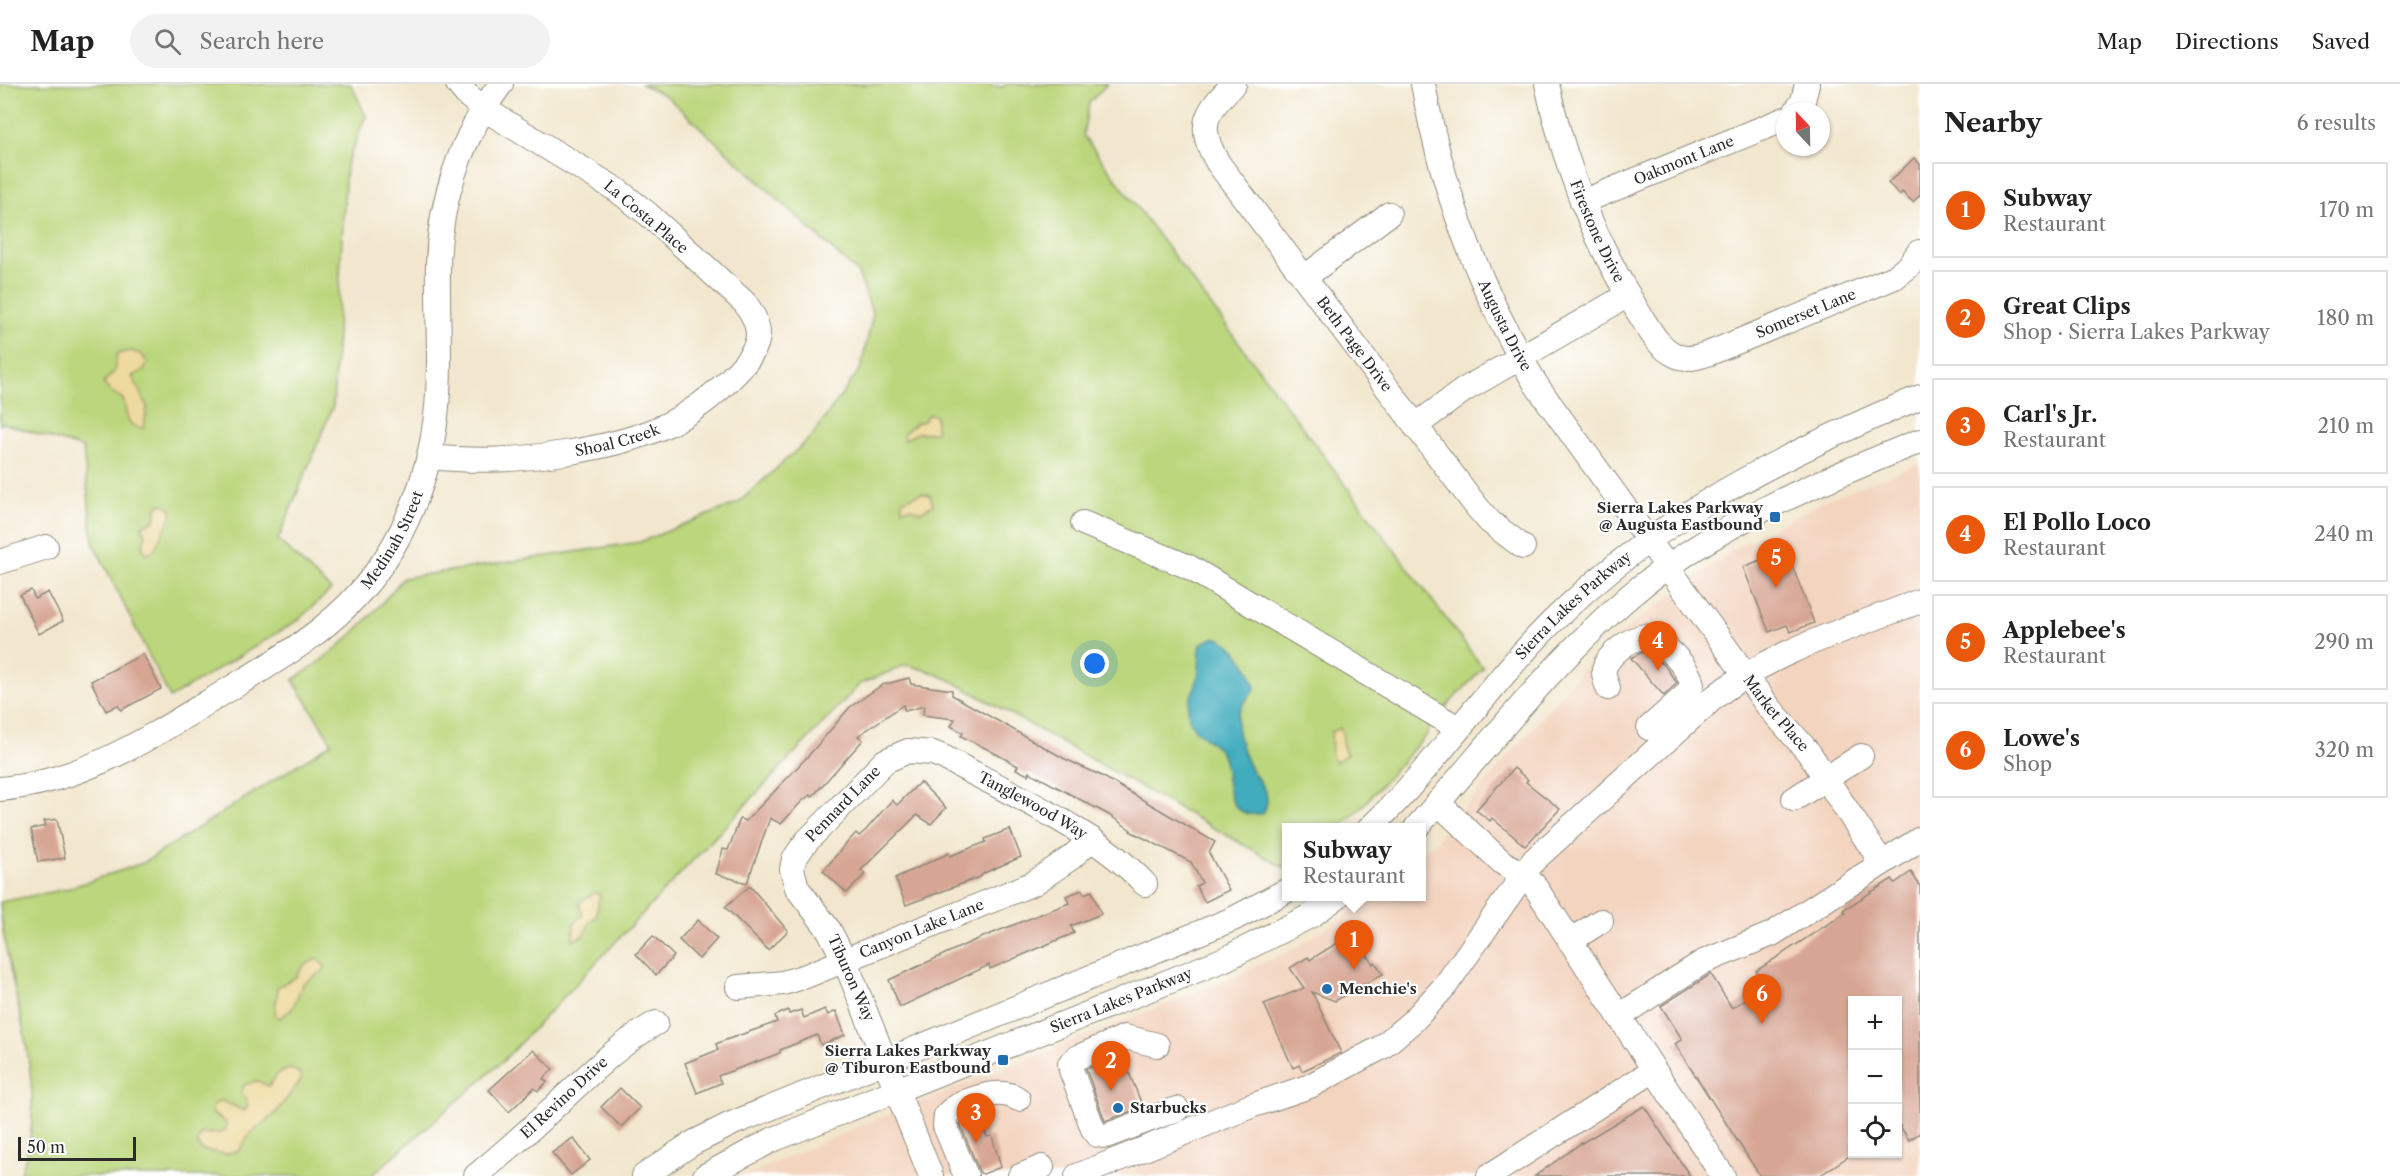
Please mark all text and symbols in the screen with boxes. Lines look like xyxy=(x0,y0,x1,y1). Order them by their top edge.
search box xyxy=(130,14,550,68)
text: Map xyxy=(30,24,94,58)
icon: search xyxy=(151,25,184,58)
text: Search here xyxy=(199,28,324,55)
text: Map xyxy=(2097,29,2142,54)
text: Directions xyxy=(2175,29,2279,54)
text: Saved xyxy=(2312,29,2370,54)
north arrow xyxy=(1776,102,1830,156)
text: Nearby xyxy=(1944,107,2042,139)
text: 6 results xyxy=(2297,111,2376,135)
street label: Oakmont Lane xyxy=(1631,131,1737,189)
street label: La Costa Place xyxy=(600,176,692,257)
street label: Firestone Drive xyxy=(1566,177,1629,286)
text: Subway xyxy=(2003,185,2092,212)
text: 1 xyxy=(1961,198,1970,222)
text: 170 m xyxy=(2319,198,2374,222)
text: Restaurant xyxy=(2003,212,2106,236)
street label: Augusta Drive xyxy=(1474,276,1536,374)
street label: Somerset Lane xyxy=(1753,284,1859,342)
street label: Beth Page Drive xyxy=(1313,293,1397,395)
text: Great Clips xyxy=(2003,293,2131,320)
text: 2 xyxy=(1960,306,1971,330)
text: 180 m xyxy=(2317,306,2374,330)
text: Shop · Sierra Lakes Parkway xyxy=(2003,320,2270,344)
text: Carl's Jr. xyxy=(2003,401,2097,428)
text: 3 xyxy=(1960,414,1971,438)
text: 210 m xyxy=(2317,414,2374,438)
street label: Shoal Creek xyxy=(573,419,663,460)
text: Restaurant xyxy=(2003,428,2106,452)
street label: Medinah Street xyxy=(357,487,427,593)
place label: Sierra Lakes Parkway @ Augusta Eastbound xyxy=(1597,498,1764,534)
text: El Pollo Loco xyxy=(2003,509,2151,536)
marker: Sierra Lakes Parkway @ Augusta Eastbound xyxy=(1768,510,1782,524)
text: 4 xyxy=(1960,522,1971,546)
text: 240 m xyxy=(2314,522,2374,546)
text: Restaurant xyxy=(2003,536,2106,560)
pin: 5 xyxy=(1756,538,1796,588)
street label: Sierra Lakes Parkway xyxy=(1511,546,1635,663)
text: Applebee's xyxy=(2003,617,2126,644)
pin: 4 xyxy=(1638,622,1678,671)
text: 5 xyxy=(1960,630,1971,654)
text: 290 m xyxy=(2314,630,2374,654)
text: Restaurant xyxy=(2003,644,2106,668)
your location xyxy=(1080,649,1109,678)
street label: Market Place xyxy=(1740,671,1813,755)
text: Lowe's xyxy=(2003,725,2080,752)
text: 6 xyxy=(1960,738,1971,762)
text: 320 m xyxy=(2315,738,2374,762)
text: Shop xyxy=(2003,752,2052,776)
street label: Pennard Lane xyxy=(801,761,884,846)
street label: Tanglewood Way xyxy=(975,767,1092,843)
popup xyxy=(1282,823,1426,901)
text: Subway xyxy=(1303,837,1391,864)
text: Restaurant xyxy=(1303,864,1405,888)
street label: Canyon Lake Lane xyxy=(856,895,986,962)
pin: 1 xyxy=(1334,920,1374,970)
street label: Tiburon Way xyxy=(824,931,879,1025)
street label: Sierra Lakes Parkway xyxy=(1047,963,1195,1037)
pin: 6 xyxy=(1742,974,1782,1024)
place label: Menchie's xyxy=(1339,979,1417,998)
marker: Menchie's xyxy=(1320,982,1334,996)
map controls xyxy=(1848,996,1902,1158)
button: + xyxy=(1848,996,1902,1050)
place label: Sierra Lakes Parkway @ Tiburon Eastbound xyxy=(825,1041,992,1077)
pin: 2 xyxy=(1092,1042,1130,1091)
button: − xyxy=(1848,1050,1902,1104)
street label: El Revino Drive xyxy=(516,1052,611,1142)
marker: Sierra Lakes Parkway @ Tiburon Eastbound xyxy=(996,1053,1010,1067)
pin: 3 xyxy=(956,1094,996,1143)
place label: Starbucks xyxy=(1130,1098,1206,1117)
marker: Starbucks xyxy=(1111,1101,1125,1115)
button: locate xyxy=(1848,1104,1902,1158)
scale bar xyxy=(18,1134,136,1162)
text: 50 m xyxy=(27,1137,65,1157)

